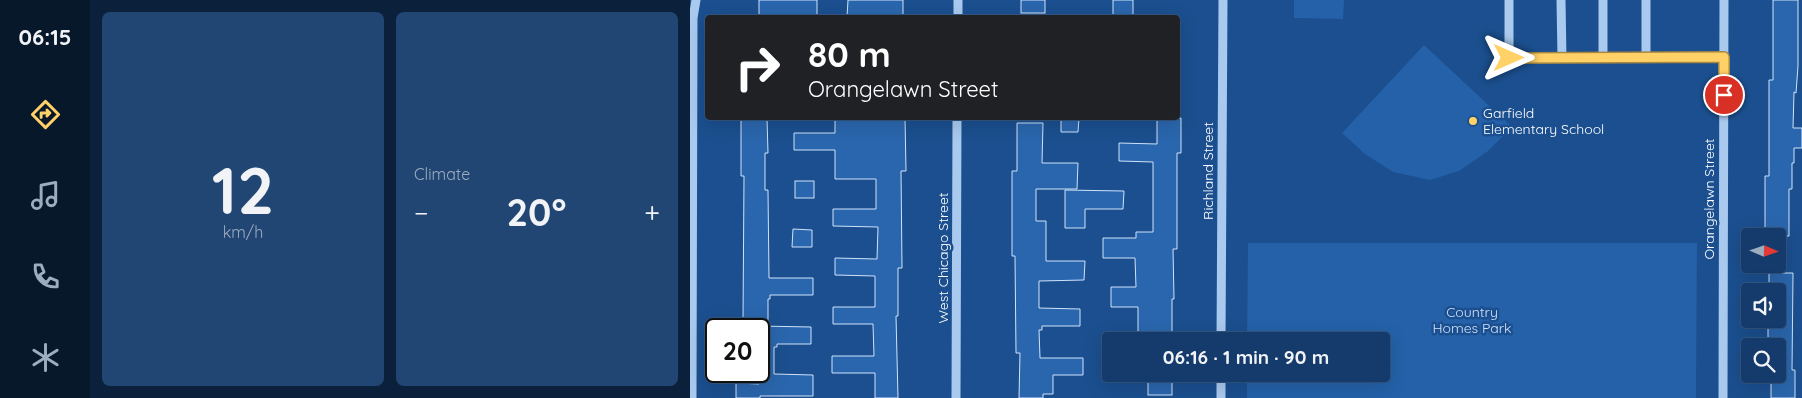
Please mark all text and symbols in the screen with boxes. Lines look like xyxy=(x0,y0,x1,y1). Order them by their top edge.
text: 06:15 xyxy=(19,23,71,51)
position arrow xyxy=(1482,31,1534,83)
text: 80 m xyxy=(808,32,891,76)
icon: right xyxy=(725,35,790,100)
pin xyxy=(1703,74,1745,116)
text: Orangelawn Street xyxy=(808,75,998,103)
icon: arrive xyxy=(1710,81,1738,109)
icon: directions xyxy=(28,97,63,132)
place label: Garfield Elementary School xyxy=(1483,104,1604,138)
marker: Garfield Elementary School xyxy=(1467,115,1479,127)
street label: Richland Street xyxy=(1199,122,1217,220)
street label: Orangelawn Street xyxy=(1700,138,1718,260)
text: 12 xyxy=(212,149,274,230)
text: Climate xyxy=(414,164,470,184)
icon: music xyxy=(28,178,63,213)
text: 20° xyxy=(506,188,566,236)
street label: West Chicago Street xyxy=(934,192,952,324)
text: − xyxy=(414,195,429,230)
text: + xyxy=(644,195,660,230)
text: km/h xyxy=(223,222,263,242)
north arrow xyxy=(1741,228,1786,272)
map controls xyxy=(1741,228,1786,383)
icon: phone xyxy=(28,259,63,294)
button: sound xyxy=(1741,283,1786,328)
park label: Country Homes Park xyxy=(1432,303,1512,337)
speed limit sign: 20 xyxy=(705,318,770,383)
button: search xyxy=(1741,338,1786,383)
icon: climate xyxy=(28,340,63,375)
text: 06:16 · 1 min · 90 m xyxy=(1163,345,1329,369)

